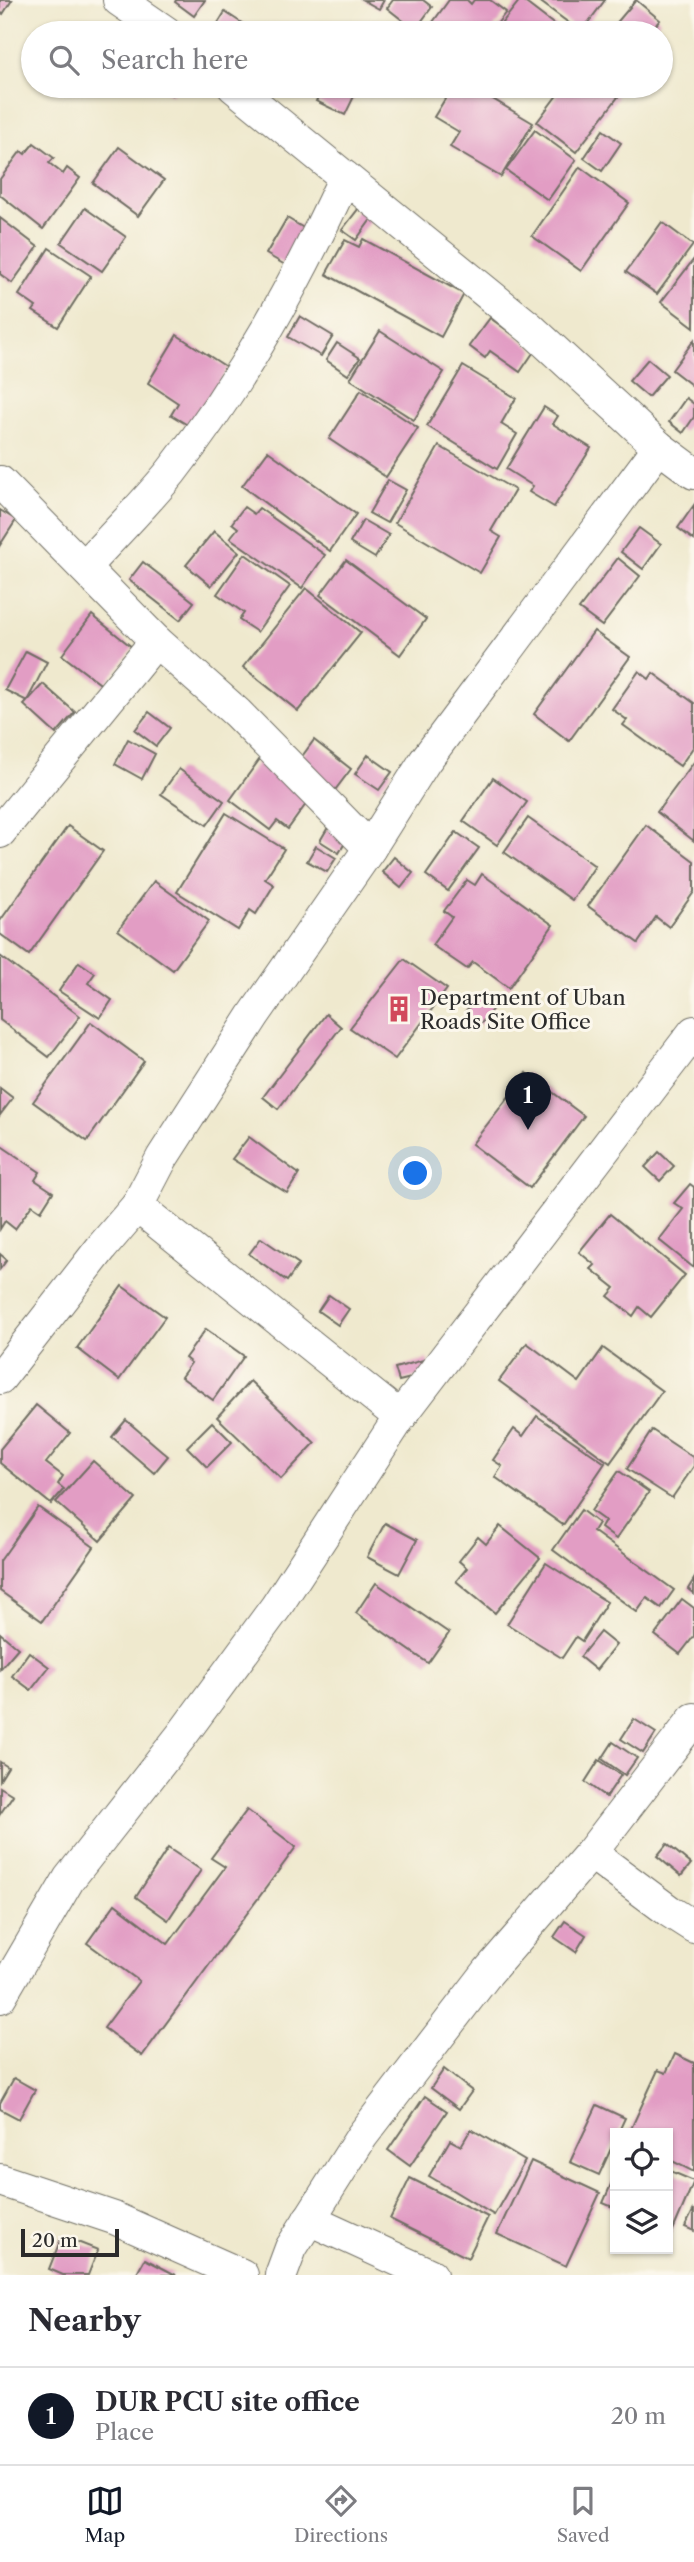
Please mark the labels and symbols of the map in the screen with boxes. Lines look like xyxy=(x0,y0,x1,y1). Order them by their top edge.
place label: Department of Uban Roads Site Office xyxy=(420,985,626,1034)
building icon: Department of Uban Roads Site Office xyxy=(384,994,414,1024)
pin: 1 xyxy=(505,1072,551,1130)
your location xyxy=(398,1156,432,1190)
scale bar xyxy=(21,2226,119,2258)

